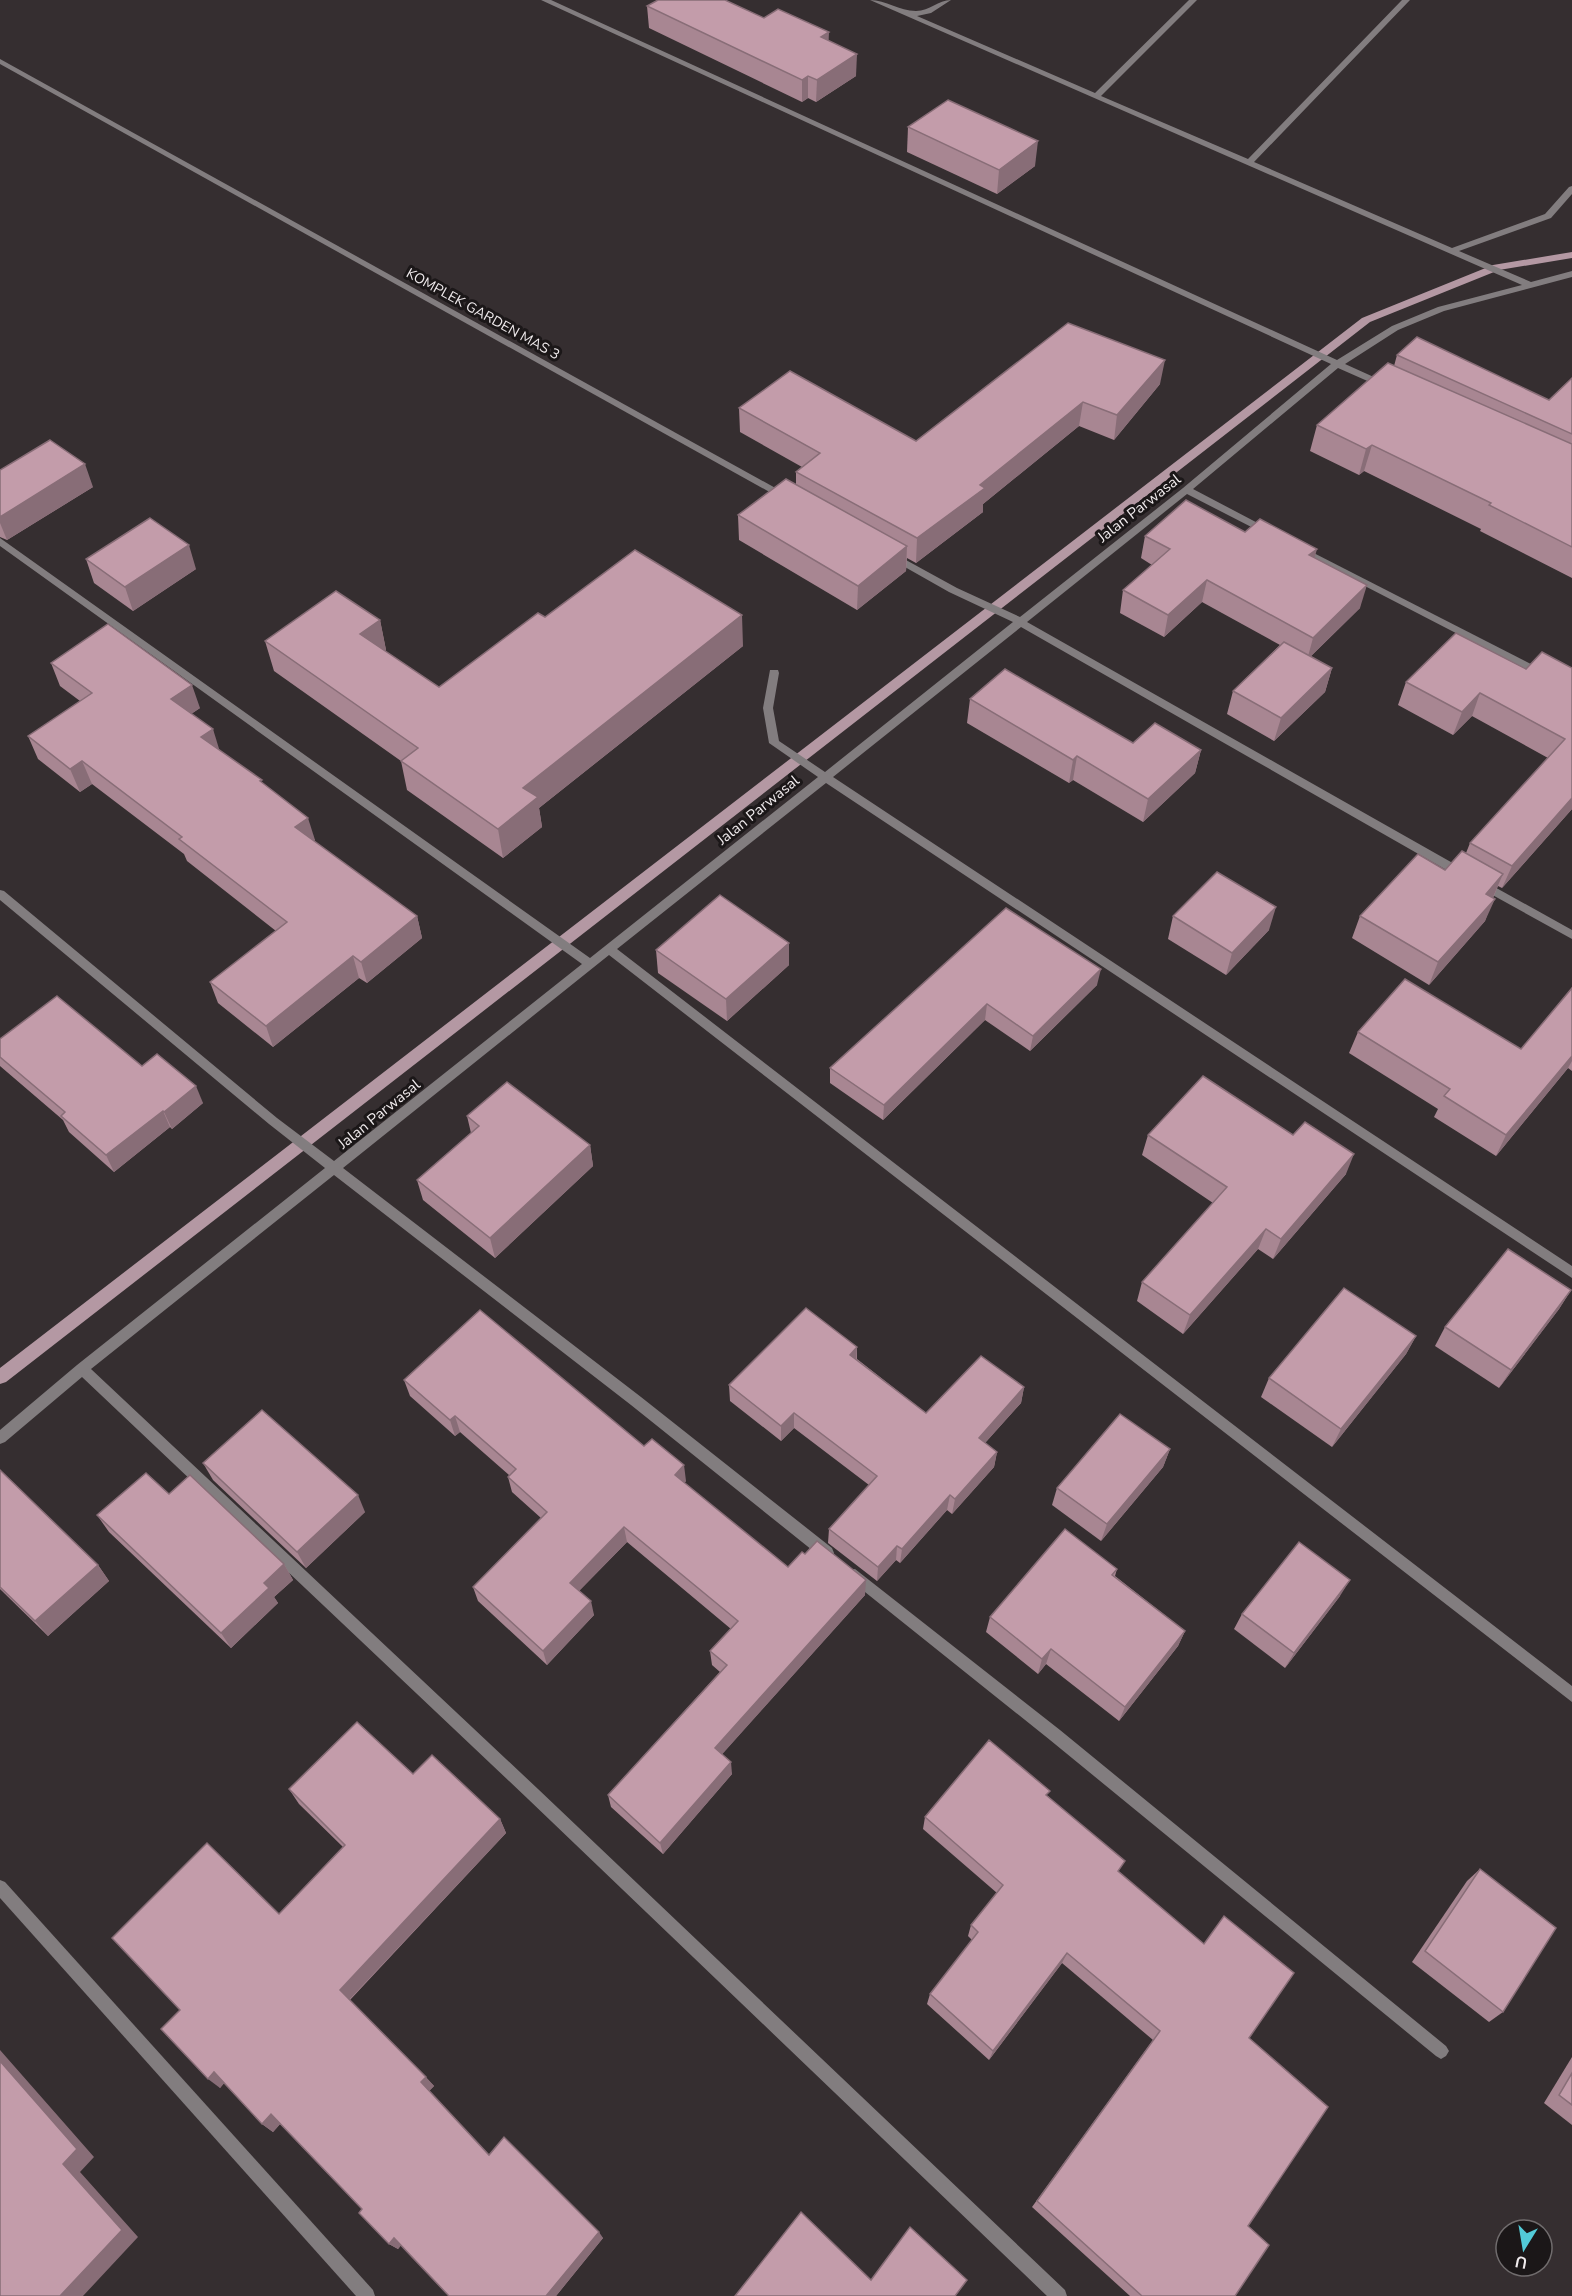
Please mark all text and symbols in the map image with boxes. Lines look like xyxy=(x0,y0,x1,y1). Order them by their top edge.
street label: KOMPLEK GARDEN MAS 3 xyxy=(403,264,563,364)
street label: Jalan Parwasal xyxy=(1092,469,1185,547)
street label: Jalan Parwasal xyxy=(712,770,804,850)
street label: Jalan Parwasal xyxy=(333,1074,425,1154)
north arrow xyxy=(1494,2218,1554,2278)
text: U xyxy=(1513,2250,1529,2274)

